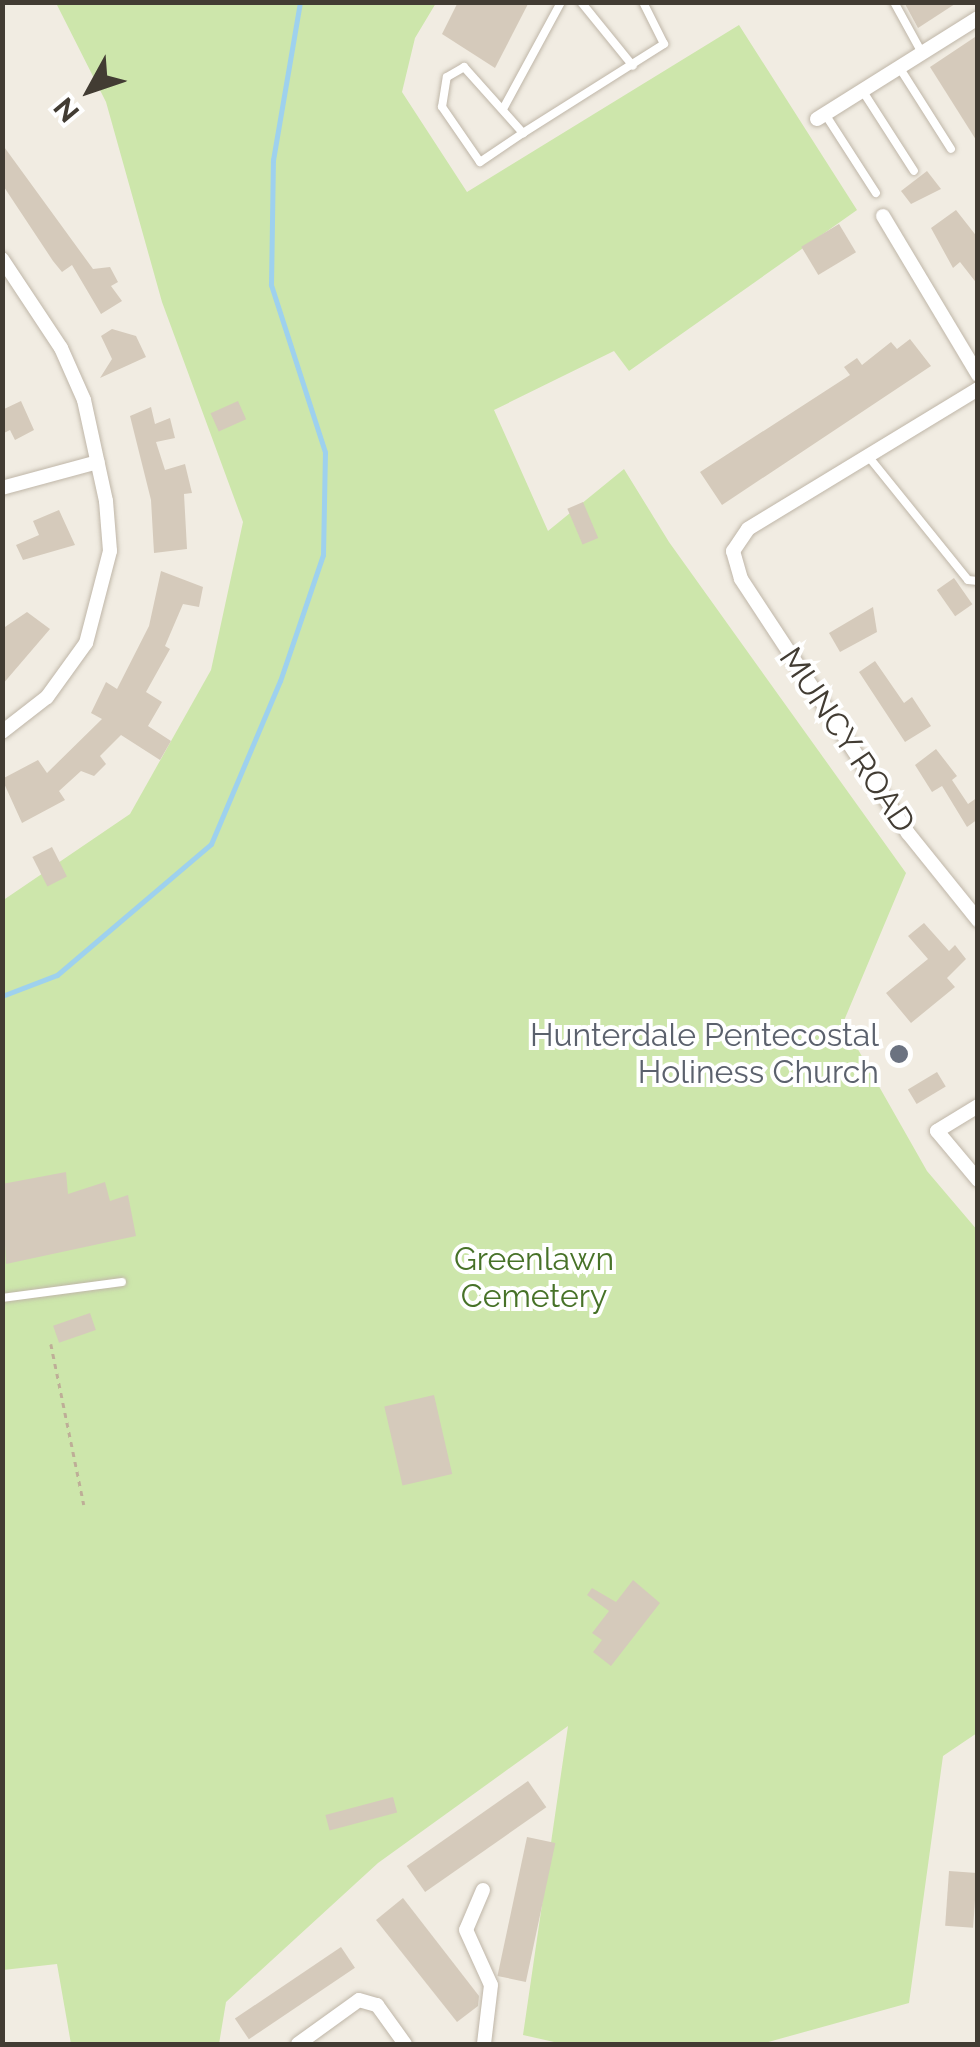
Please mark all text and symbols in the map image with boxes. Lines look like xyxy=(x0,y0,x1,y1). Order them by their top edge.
north arrow xyxy=(40,40,140,140)
text: N xyxy=(47,91,86,128)
street label: MUNCY ROAD xyxy=(771,640,923,840)
place label: Hunterdale Pentecostal Holiness Church xyxy=(530,1017,879,1092)
marker: Hunterdale Pentecostal Holiness Church xyxy=(888,1043,910,1065)
park label: Greenlawn Cemetery xyxy=(454,1241,614,1316)

